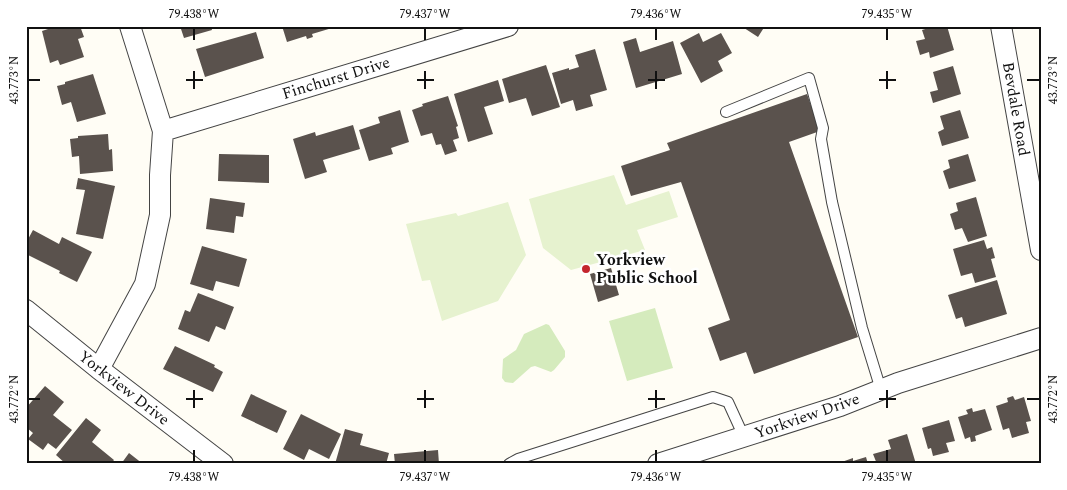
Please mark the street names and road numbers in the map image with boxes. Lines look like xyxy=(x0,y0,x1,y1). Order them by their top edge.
street label: Finchurst Drive xyxy=(279,50,393,106)
street label: Bevdale Road xyxy=(996,60,1036,158)
street label: Yorkview Drive xyxy=(73,345,175,431)
street label: Yorkview Drive xyxy=(751,387,863,445)

